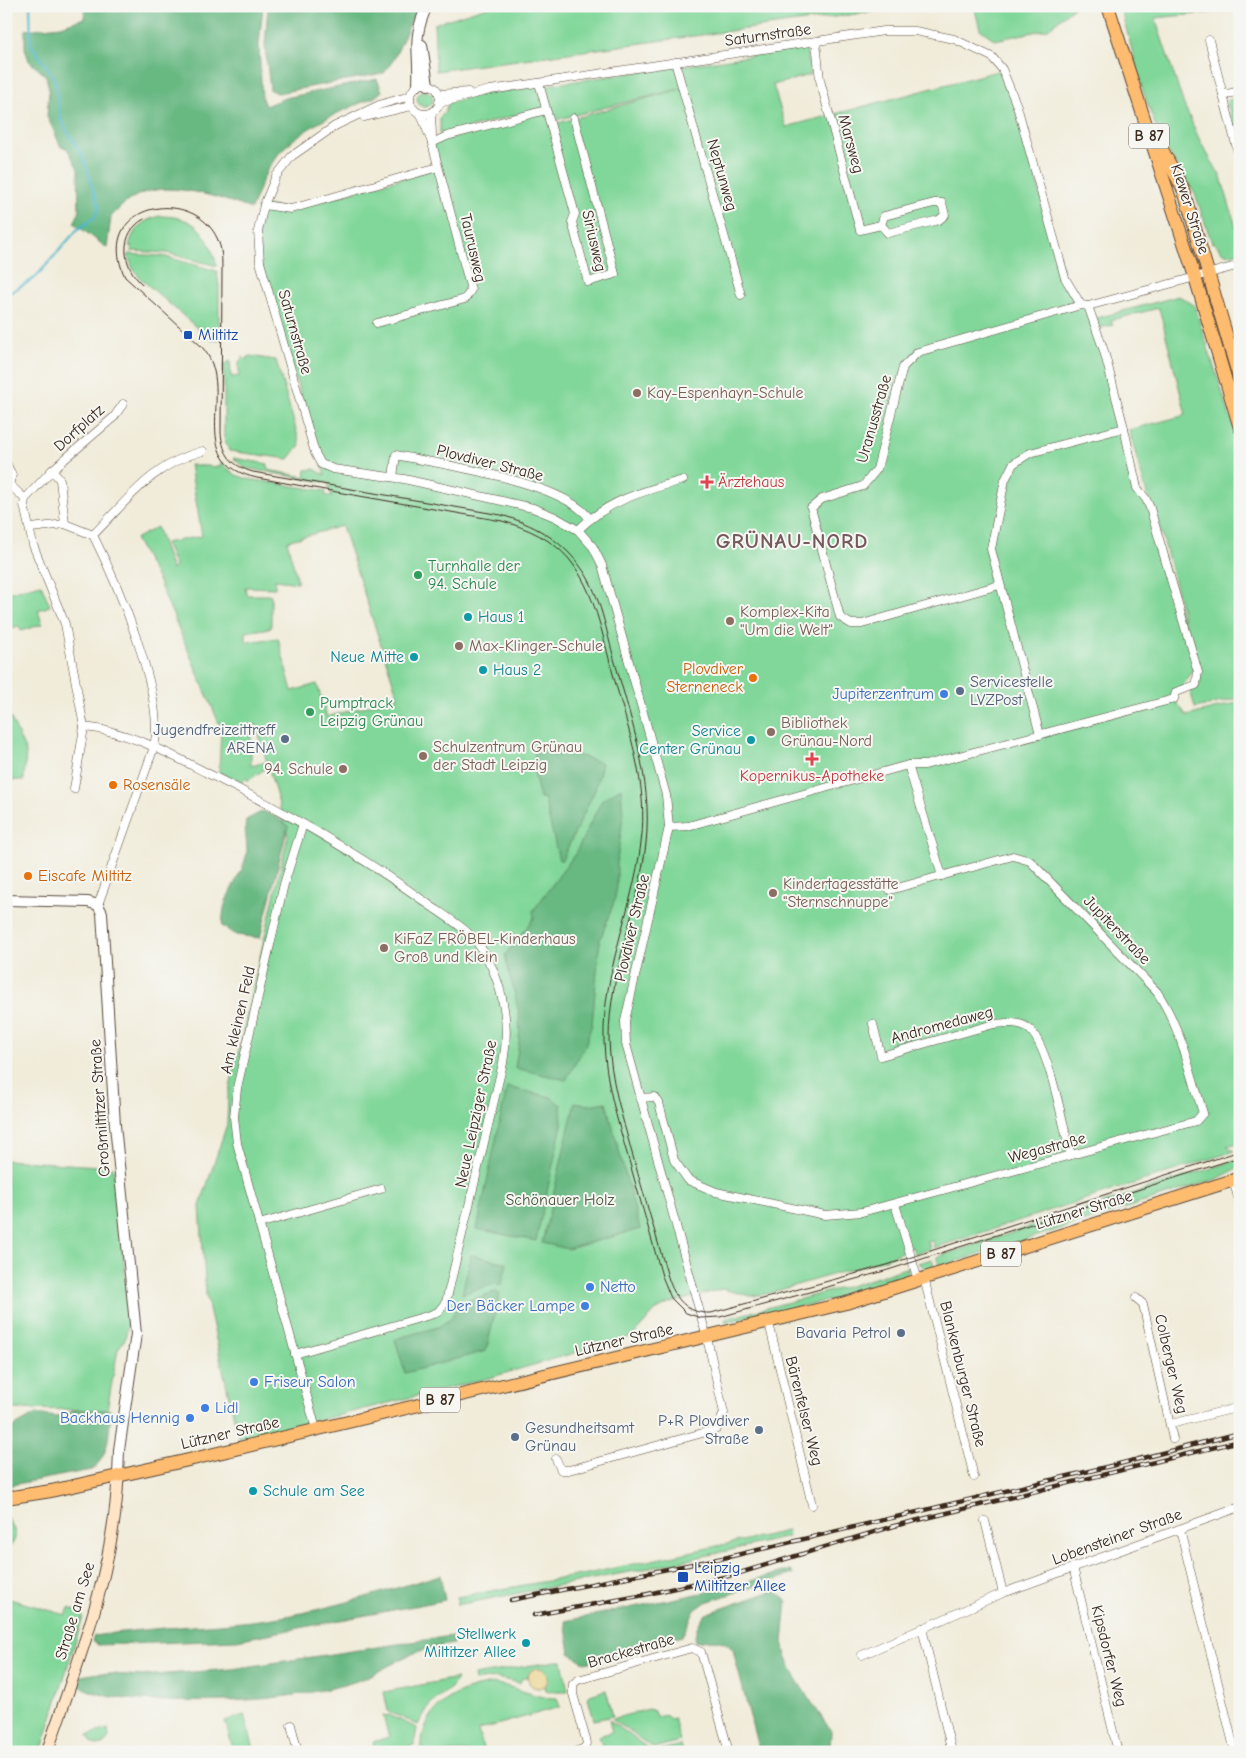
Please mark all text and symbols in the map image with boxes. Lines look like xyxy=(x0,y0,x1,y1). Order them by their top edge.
street label: Saturnstraße xyxy=(724,20,812,50)
street label: Marsweg xyxy=(834,112,868,176)
road number: B 87 xyxy=(1129,124,1169,148)
street label: Neptunweg xyxy=(703,137,741,213)
street label: Kiewer Straße xyxy=(1167,162,1213,256)
street label: Siriusweg xyxy=(578,208,610,274)
street label: Taurusweg xyxy=(456,212,490,284)
street label: Saturnstraße xyxy=(274,288,316,376)
place label: Miltitz xyxy=(198,326,238,344)
marker: Miltitz xyxy=(182,329,194,341)
street label: Uranusstraße xyxy=(853,373,895,465)
place label: Kay-Espenhayn-Schule xyxy=(647,384,804,402)
marker: Kay-Espenhayn-Schule xyxy=(631,387,643,399)
street label: Dorfplatz xyxy=(50,401,108,455)
street label: Plovdiver Straße xyxy=(435,441,545,485)
place label: Ärztehaus xyxy=(718,473,785,491)
marker: Ärztehaus xyxy=(700,475,714,489)
district label: GRÜNAU-NORD xyxy=(716,529,868,553)
place label: Turnhalle der 94. Schule xyxy=(428,557,520,593)
marker: Turnhalle der 94. Schule xyxy=(412,569,424,581)
place label: Komplex-Kita "Um die Welt" xyxy=(740,603,833,639)
place label: Haus 1 xyxy=(478,608,524,626)
marker: Haus 1 xyxy=(462,611,474,623)
marker: Komplex-Kita "Um die Welt" xyxy=(724,615,736,627)
place label: Max-Klinger-Schule xyxy=(469,637,603,655)
marker: Max-Klinger-Schule xyxy=(453,640,465,652)
place label: Neue Mitte xyxy=(330,648,404,666)
marker: Neue Mitte xyxy=(408,651,420,663)
place label: Plovdiver Sterneneck xyxy=(667,660,744,696)
place label: Haus 2 xyxy=(493,661,541,679)
marker: Haus 2 xyxy=(477,664,489,676)
marker: Plovdiver Sterneneck xyxy=(747,672,759,684)
place label: Servicestelle LVZPost xyxy=(970,673,1053,709)
place label: Jupiterzentrum xyxy=(832,685,934,703)
marker: Servicestelle LVZPost xyxy=(954,685,966,697)
marker: Jupiterzentrum xyxy=(938,688,950,700)
place label: Pumptrack Leipzig Grünau xyxy=(320,694,423,730)
marker: Pumptrack Leipzig Grünau xyxy=(304,706,316,718)
place label: Bibliothek Grünau-Nord xyxy=(781,714,872,750)
place label: Jugendfreizeittreff ARENA xyxy=(153,721,277,757)
place label: Service Center Grünau xyxy=(639,722,741,758)
marker: Bibliothek Grünau-Nord xyxy=(765,726,777,738)
marker: Jugendfreizeittreff ARENA xyxy=(279,733,291,745)
marker: Service Center Grünau xyxy=(745,734,757,746)
place label: Schulzentrum Grünau der Stadt Leipzig xyxy=(433,738,582,774)
marker: Schulzentrum Grünau der Stadt Leipzig xyxy=(417,750,429,762)
marker: Kopernikus-Apotheke xyxy=(806,753,818,765)
place label: 94. Schule xyxy=(264,760,333,778)
marker: 94. Schule xyxy=(337,763,349,775)
place label: Kopernikus-Apotheke xyxy=(740,767,884,785)
place label: Rosensäle xyxy=(123,776,191,794)
marker: Rosensäle xyxy=(107,779,119,791)
place label: Eiscafe Miltitz xyxy=(38,867,132,885)
marker: Eiscafe Miltitz xyxy=(22,870,34,882)
street label: Plovdiver Straße xyxy=(611,873,653,983)
place label: Kindertagesstätte "Sternschnuppe" xyxy=(783,875,899,911)
marker: Kindertagesstätte "Sternschnuppe" xyxy=(767,887,779,899)
street label: Jupiterstraße xyxy=(1080,892,1154,968)
place label: KiFaZ FRÖBEL-Kinderhaus Groß und Klein xyxy=(394,930,576,966)
marker: KiFaZ FRÖBEL-Kinderhaus Groß und Klein xyxy=(378,942,390,954)
street label: Am kleinen Feld xyxy=(217,964,259,1076)
street label: Andromedaweg xyxy=(889,1003,995,1047)
street label: Großmiltitzer Straße xyxy=(86,1039,114,1177)
street label: Neue Leipziger Straße xyxy=(452,1039,500,1189)
street label: Wegastraße xyxy=(1006,1129,1088,1167)
street label: Lützner Straße xyxy=(1033,1187,1135,1233)
park label: Schönauer Holz xyxy=(505,1191,615,1209)
road number: B 87 xyxy=(981,1242,1021,1266)
place label: Netto xyxy=(600,1278,636,1296)
marker: Netto xyxy=(584,1281,596,1293)
place label: Der Bäcker Lampe xyxy=(446,1297,575,1315)
street label: Blankenburger Straße xyxy=(936,1299,990,1449)
marker: Der Bäcker Lampe xyxy=(579,1300,591,1312)
street label: Colberger Weg xyxy=(1151,1312,1191,1416)
street label: Lützner Straße xyxy=(573,1320,675,1360)
place label: Bavaria Petrol xyxy=(796,1324,891,1342)
marker: Bavaria Petrol xyxy=(895,1327,907,1339)
street label: Bärenfelser Weg xyxy=(782,1354,826,1468)
place label: Friseur Salon xyxy=(264,1373,356,1391)
marker: Friseur Salon xyxy=(248,1376,260,1388)
road number: B 87 xyxy=(420,1388,460,1412)
place label: Lidl xyxy=(215,1399,239,1417)
marker: Lidl xyxy=(199,1402,211,1414)
place label: Backhaus Hennig xyxy=(60,1409,180,1427)
marker: Backhaus Hennig xyxy=(184,1412,196,1424)
place label: P+R Plovdiver Straße xyxy=(658,1412,750,1448)
street label: Lützner Straße xyxy=(179,1413,281,1453)
place label: Gesundheitsamt Grünau xyxy=(525,1419,635,1455)
marker: P+R Plovdiver Straße xyxy=(753,1424,765,1436)
marker: Gesundheitsamt Grünau xyxy=(509,1431,521,1443)
place label: Schule am See xyxy=(263,1482,365,1500)
marker: Schule am See xyxy=(247,1485,259,1497)
street label: Lobensteiner Straße xyxy=(1050,1505,1184,1569)
place label: Leipzig Miltitzer Allee xyxy=(694,1559,786,1595)
street label: Straße am See xyxy=(52,1560,98,1662)
marker: Leipzig Miltitzer Allee xyxy=(676,1570,690,1584)
street label: Kipsdorfer Weg xyxy=(1088,1603,1130,1709)
place label: Stellwerk Miltitzer Allee xyxy=(424,1625,516,1661)
street label: Brackestraße xyxy=(586,1630,676,1672)
marker: Stellwerk Miltitzer Allee xyxy=(520,1637,532,1649)

